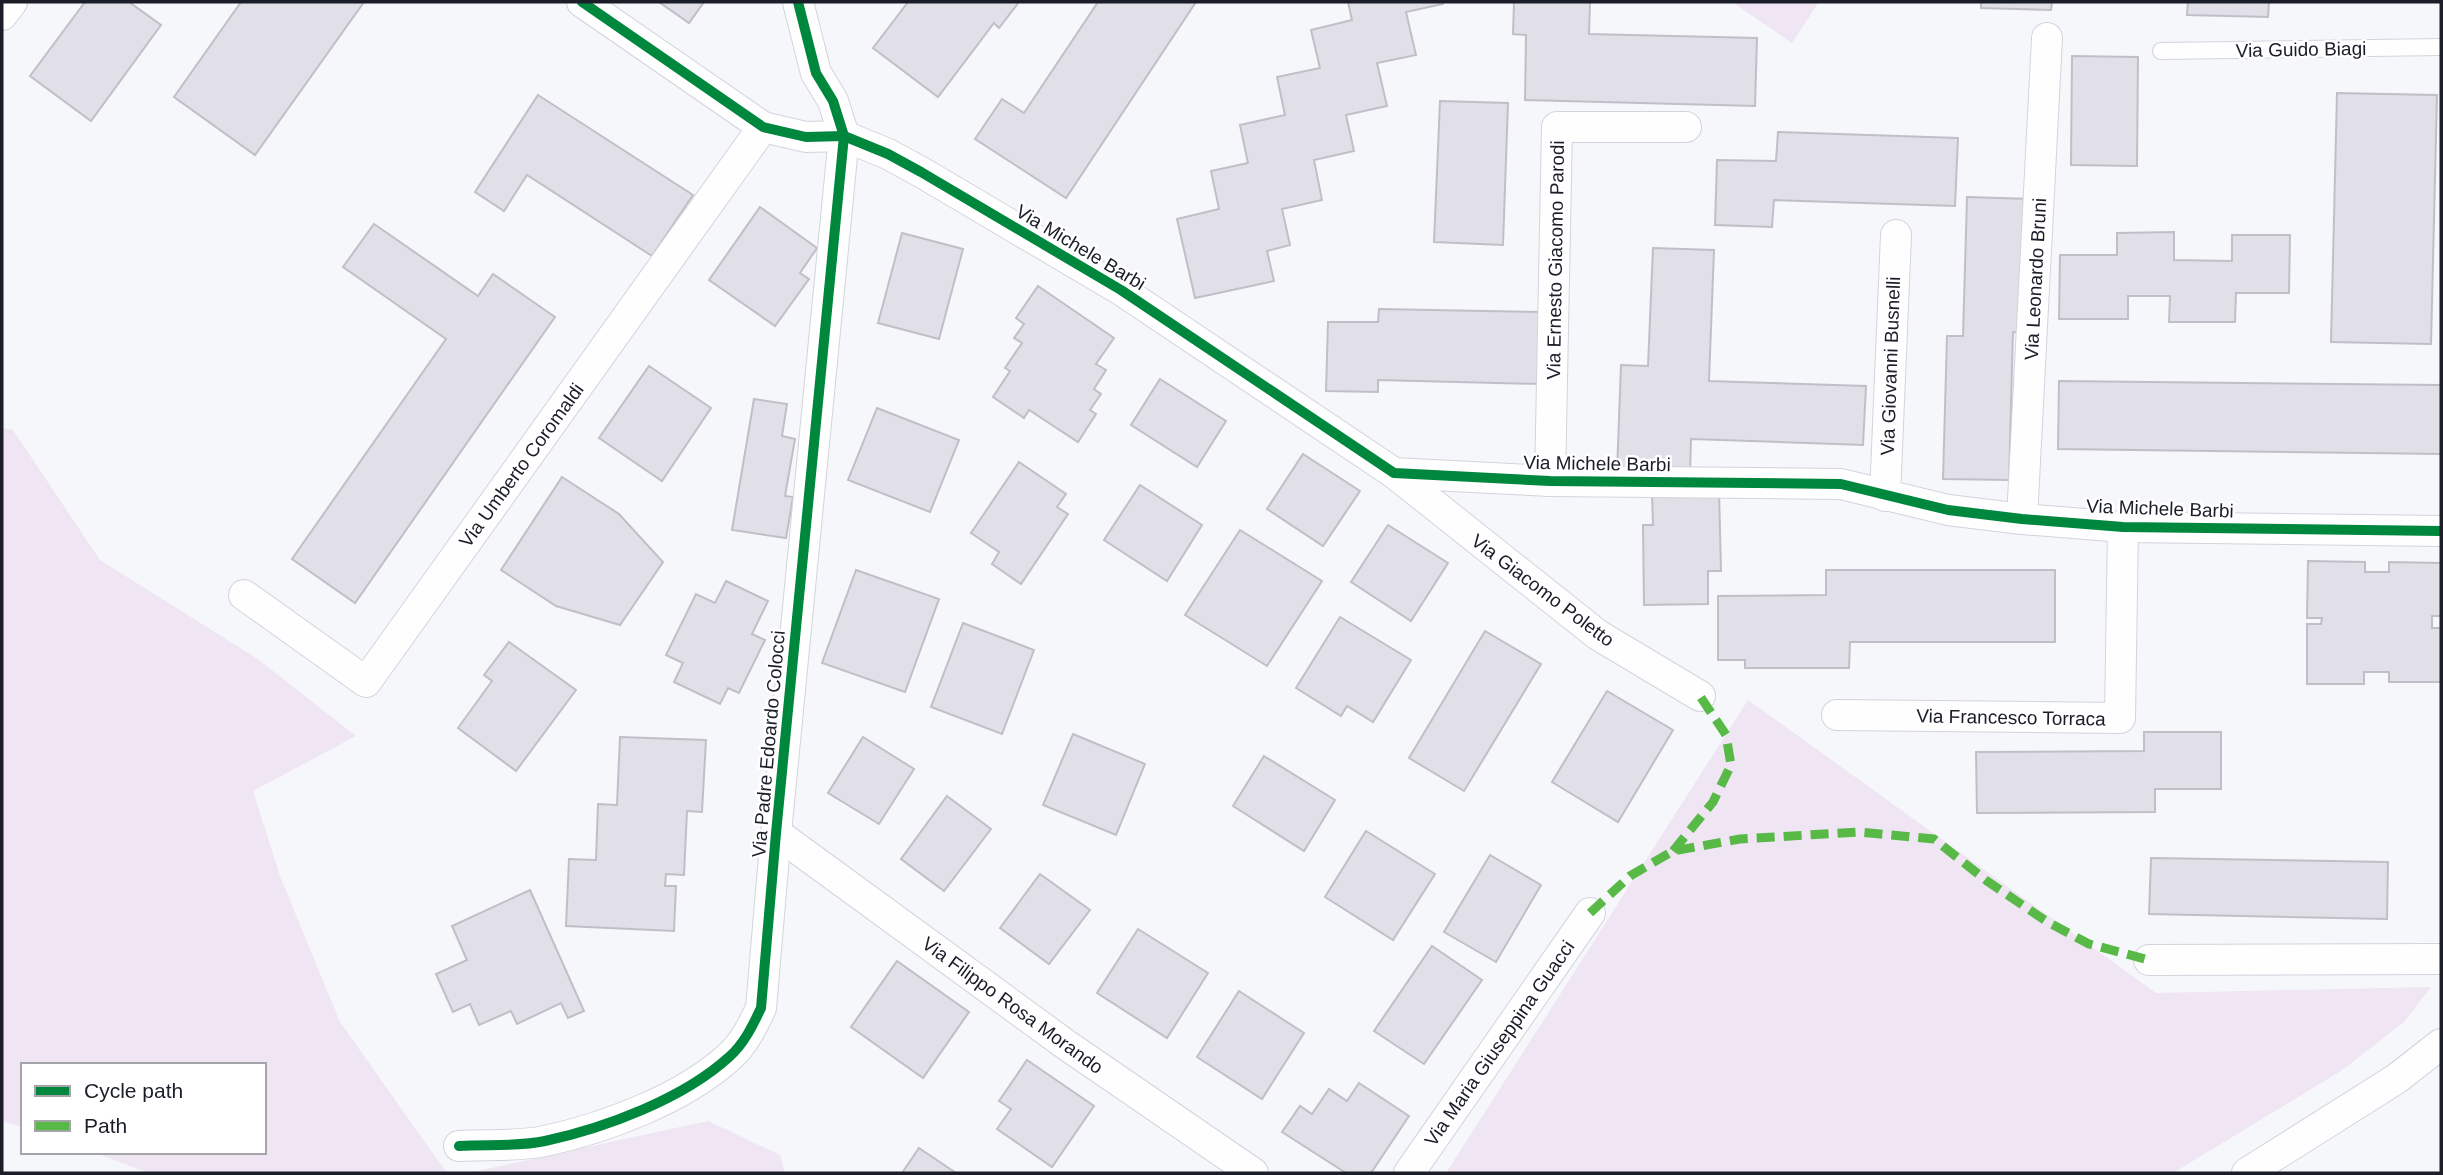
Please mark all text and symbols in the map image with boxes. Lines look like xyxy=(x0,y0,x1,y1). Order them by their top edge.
street label: Via Guido Biagi xyxy=(2236,38,2366,61)
street label: Via Ernesto Giacomo Parodi xyxy=(1543,140,1568,380)
street label: Via Leonardo Bruni xyxy=(2021,197,2050,361)
street label: Via Michele Barbi xyxy=(1012,200,1149,294)
street label: Via Giovanni Busnelli xyxy=(1877,276,1904,456)
street label: Via Umberto Coromaldi xyxy=(455,379,588,551)
street label: Via Michele Barbi xyxy=(1523,452,1671,475)
street label: Via Michele Barbi xyxy=(2086,495,2234,522)
street label: Via Giacomo Poletto xyxy=(1467,530,1618,651)
street label: Via Padre Edoardo Colocci xyxy=(748,630,789,858)
street label: Via Francesco Torraca xyxy=(1916,705,2106,730)
street label: Via Filippo Rosa Morando xyxy=(918,933,1107,1078)
street label: Via Maria Giuseppina Guacci xyxy=(1420,937,1578,1150)
legend xyxy=(21,1063,266,1154)
text: Cycle path xyxy=(84,1079,183,1102)
text: Path xyxy=(84,1114,127,1137)

